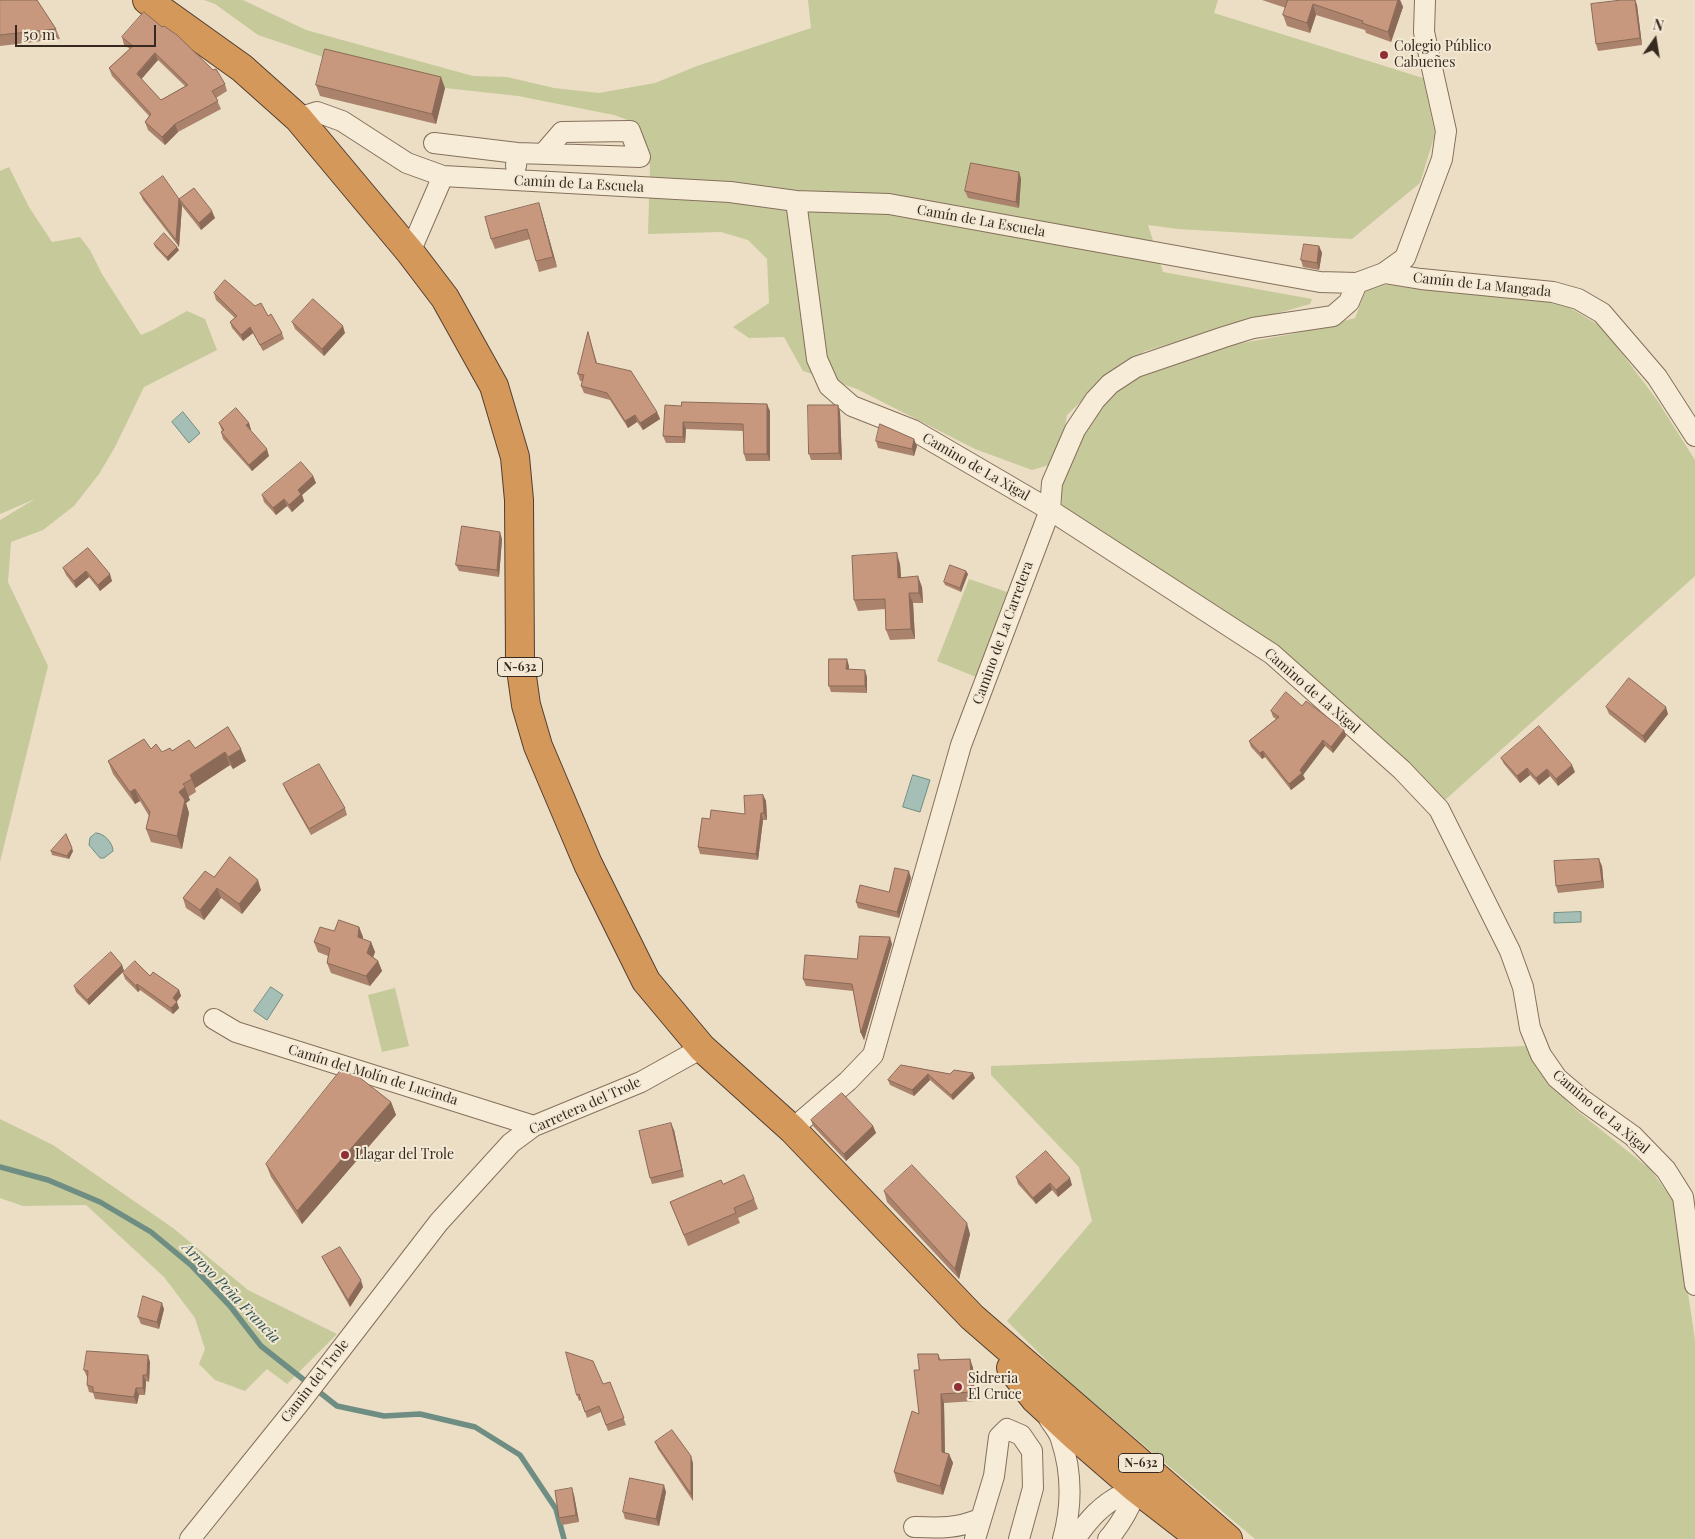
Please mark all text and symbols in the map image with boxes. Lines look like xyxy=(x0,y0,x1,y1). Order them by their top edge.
scale bar xyxy=(18,15,159,47)
north arrow xyxy=(1630,15,1680,65)
text: N xyxy=(1651,15,1666,35)
text: 50 m xyxy=(23,24,55,44)
place label: Colegio Público Cabueñes xyxy=(1394,39,1491,72)
marker: Colegio Público Cabueñes xyxy=(1378,49,1390,61)
street label: Camín de La Escuela xyxy=(514,172,644,196)
street label: Camín de La Escuela xyxy=(915,201,1047,241)
street label: Camín de La Mangada xyxy=(1412,269,1552,301)
street label: Camino de La Xigal xyxy=(919,429,1033,505)
street label: Camino de La Carretera xyxy=(969,559,1037,707)
street label: Camino de La Xigal xyxy=(1261,645,1363,737)
road number: N-632 xyxy=(498,658,542,676)
street label: Camín del Molín de Lucinda xyxy=(286,1041,460,1109)
street label: Camino de La Xigal xyxy=(1549,1067,1653,1157)
street label: Carretera del Trole xyxy=(527,1074,643,1138)
place label: Llagar del Trole xyxy=(355,1147,454,1163)
marker: Llagar del Trole xyxy=(339,1149,351,1161)
water label: Arroyo Peña Francia xyxy=(178,1239,284,1347)
street label: Camin del Trole xyxy=(277,1336,353,1426)
place label: Sidreria El Cruce xyxy=(968,1371,1022,1404)
marker: Sidreria El Cruce xyxy=(952,1381,964,1393)
road number: N-632 xyxy=(1118,1454,1164,1472)

